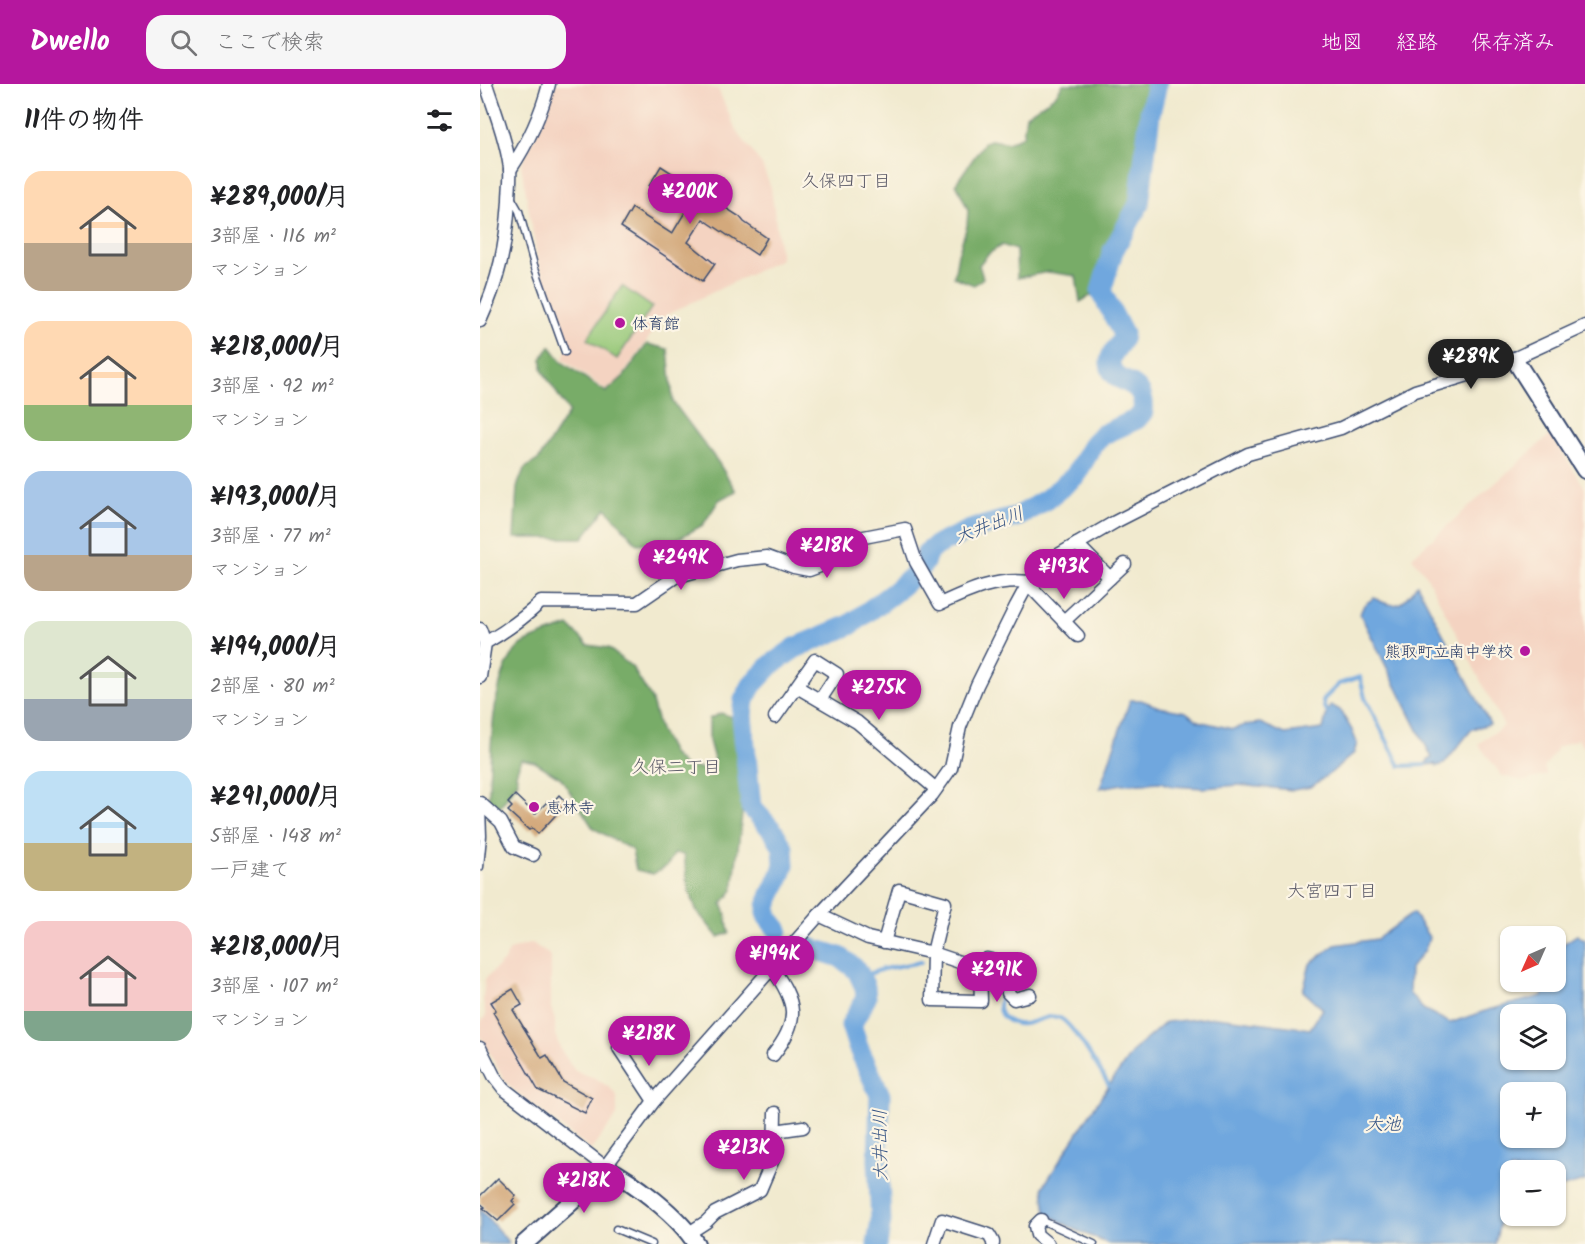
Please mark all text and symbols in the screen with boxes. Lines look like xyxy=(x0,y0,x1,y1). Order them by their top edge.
search box xyxy=(146,15,566,69)
text: Dwello xyxy=(30,20,110,65)
icon: search xyxy=(167,26,200,59)
text: ここで検索 xyxy=(215,26,325,61)
text: 地図 xyxy=(1321,27,1363,60)
text: 経路 xyxy=(1396,27,1438,60)
text: 保存済み xyxy=(1471,27,1555,60)
text: 11件の物件 xyxy=(24,100,144,142)
icon: filters xyxy=(423,104,456,137)
district label: 久保四丁目 xyxy=(801,168,891,197)
pin: ¥200K xyxy=(648,174,732,225)
text: ¥289,000/月 xyxy=(210,177,350,219)
text: ¥200K xyxy=(662,177,718,209)
icon: home xyxy=(72,195,144,267)
text: 3部屋 · 116 m² xyxy=(210,221,336,253)
text: マンション xyxy=(210,255,309,287)
place label: 体育館 xyxy=(632,312,680,337)
marker: 体育館 xyxy=(613,316,627,330)
text: ¥218,000/月 xyxy=(210,327,345,369)
pin: ¥289K xyxy=(1429,339,1513,390)
text: ¥289K xyxy=(1442,342,1500,374)
icon: home xyxy=(72,345,144,417)
text: 3部屋 · 92 m² xyxy=(210,371,334,403)
text: マンション xyxy=(210,405,309,437)
text: ¥193,000/月 xyxy=(210,477,341,519)
icon: home xyxy=(72,495,144,567)
water label: 大井出川 xyxy=(951,500,1028,553)
text: 3部屋 · 77 m² xyxy=(210,521,331,553)
pin: ¥218K xyxy=(785,528,869,579)
text: ¥218K xyxy=(800,531,854,563)
pin: ¥249K xyxy=(639,540,723,591)
text: ¥249K xyxy=(652,543,710,575)
pin: ¥193K xyxy=(1022,549,1106,600)
text: ¥193K xyxy=(1038,552,1090,584)
text: マンション xyxy=(210,555,309,587)
text: ¥194,000/月 xyxy=(210,627,341,669)
place label: 熊取町立南中学校 xyxy=(1385,640,1513,665)
marker: 熊取町立南中学校 xyxy=(1518,644,1532,658)
icon: home xyxy=(72,645,144,717)
pin: ¥275K xyxy=(837,670,921,721)
text: 2部屋 · 80 m² xyxy=(210,671,335,703)
text: ¥275K xyxy=(851,673,907,705)
text: マンション xyxy=(210,705,309,737)
district label: 久保二丁目 xyxy=(631,754,721,783)
text: ¥291,000/月 xyxy=(210,777,342,819)
icon: home xyxy=(72,795,144,867)
place label: 恵林寺 xyxy=(546,796,594,821)
marker: 恵林寺 xyxy=(527,800,541,814)
text: 5部屋 · 148 m² xyxy=(210,821,341,853)
text: 一戸建て xyxy=(210,855,290,887)
district label: 大宮四丁目 xyxy=(1287,878,1377,907)
north arrow xyxy=(1500,926,1566,992)
map controls xyxy=(1500,926,1566,1226)
text: ¥218,000/月 xyxy=(210,927,345,969)
pin: ¥194K xyxy=(733,936,817,987)
text: ¥194K xyxy=(749,939,801,971)
icon: home xyxy=(72,945,144,1017)
pin: ¥291K xyxy=(955,952,1039,1003)
text: ¥291K xyxy=(971,955,1023,987)
text: 3部屋 · 107 m² xyxy=(210,971,338,1003)
button: layers xyxy=(1500,1004,1566,1070)
text: マンション xyxy=(210,1005,309,1037)
pin: ¥218K xyxy=(607,1016,691,1067)
text: ¥218K xyxy=(622,1019,676,1051)
button: + xyxy=(1500,1082,1566,1148)
water label: 大井出川 xyxy=(866,1109,897,1181)
water label: 大池 xyxy=(1365,1111,1402,1140)
pin: ¥213K xyxy=(702,1130,786,1181)
text: ¥213K xyxy=(718,1133,770,1165)
button: − xyxy=(1500,1160,1566,1226)
pin: ¥218K xyxy=(542,1163,626,1214)
text: ¥218K xyxy=(557,1166,611,1198)

